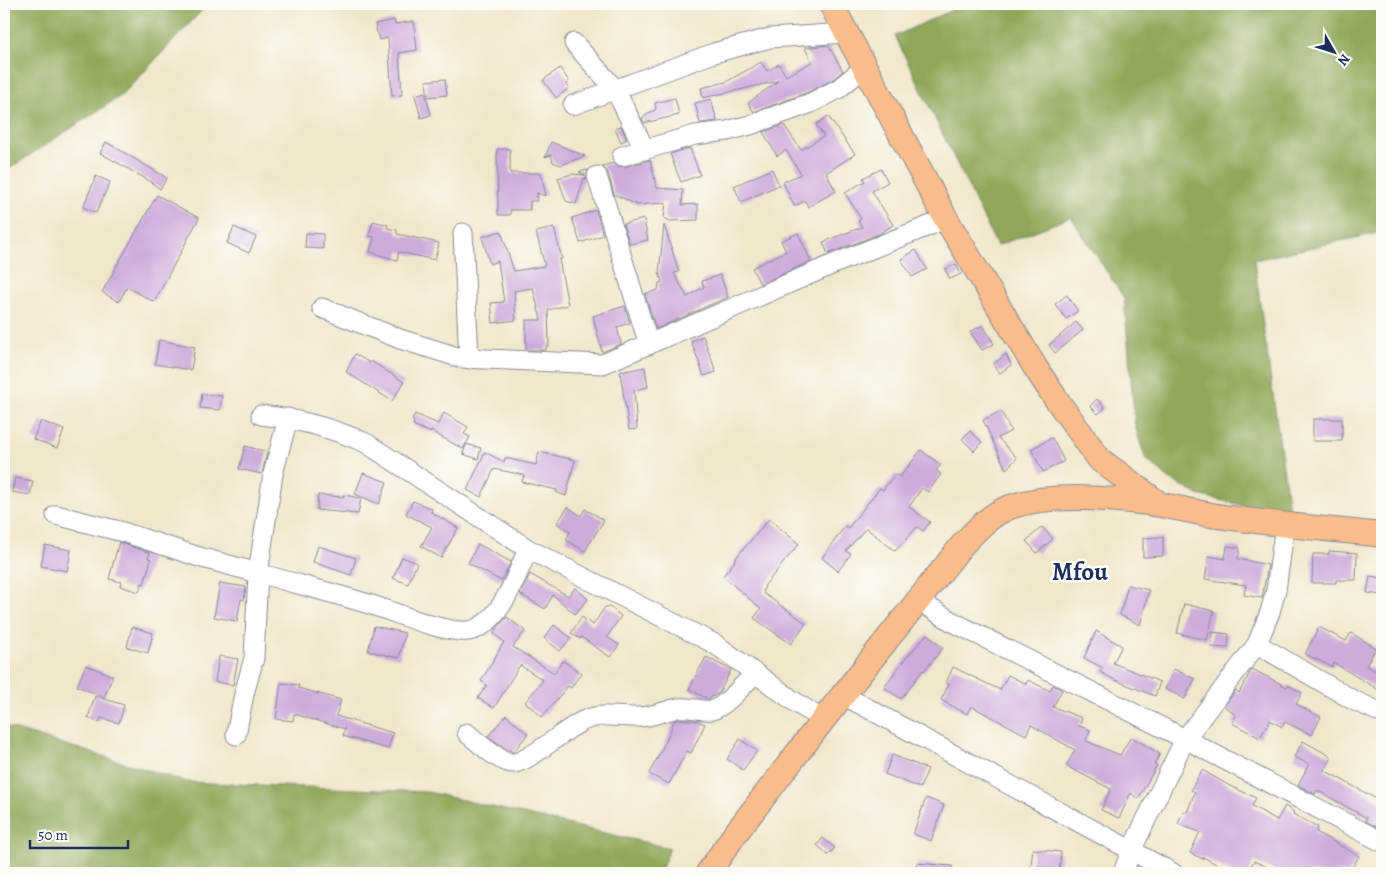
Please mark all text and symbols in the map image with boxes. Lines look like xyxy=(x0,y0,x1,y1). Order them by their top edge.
north arrow xyxy=(1308,28,1358,78)
text: N xyxy=(1333,50,1354,70)
district label: Mfou xyxy=(1052,555,1108,589)
scale bar xyxy=(30,817,128,849)
text: 50 m xyxy=(38,825,68,845)

